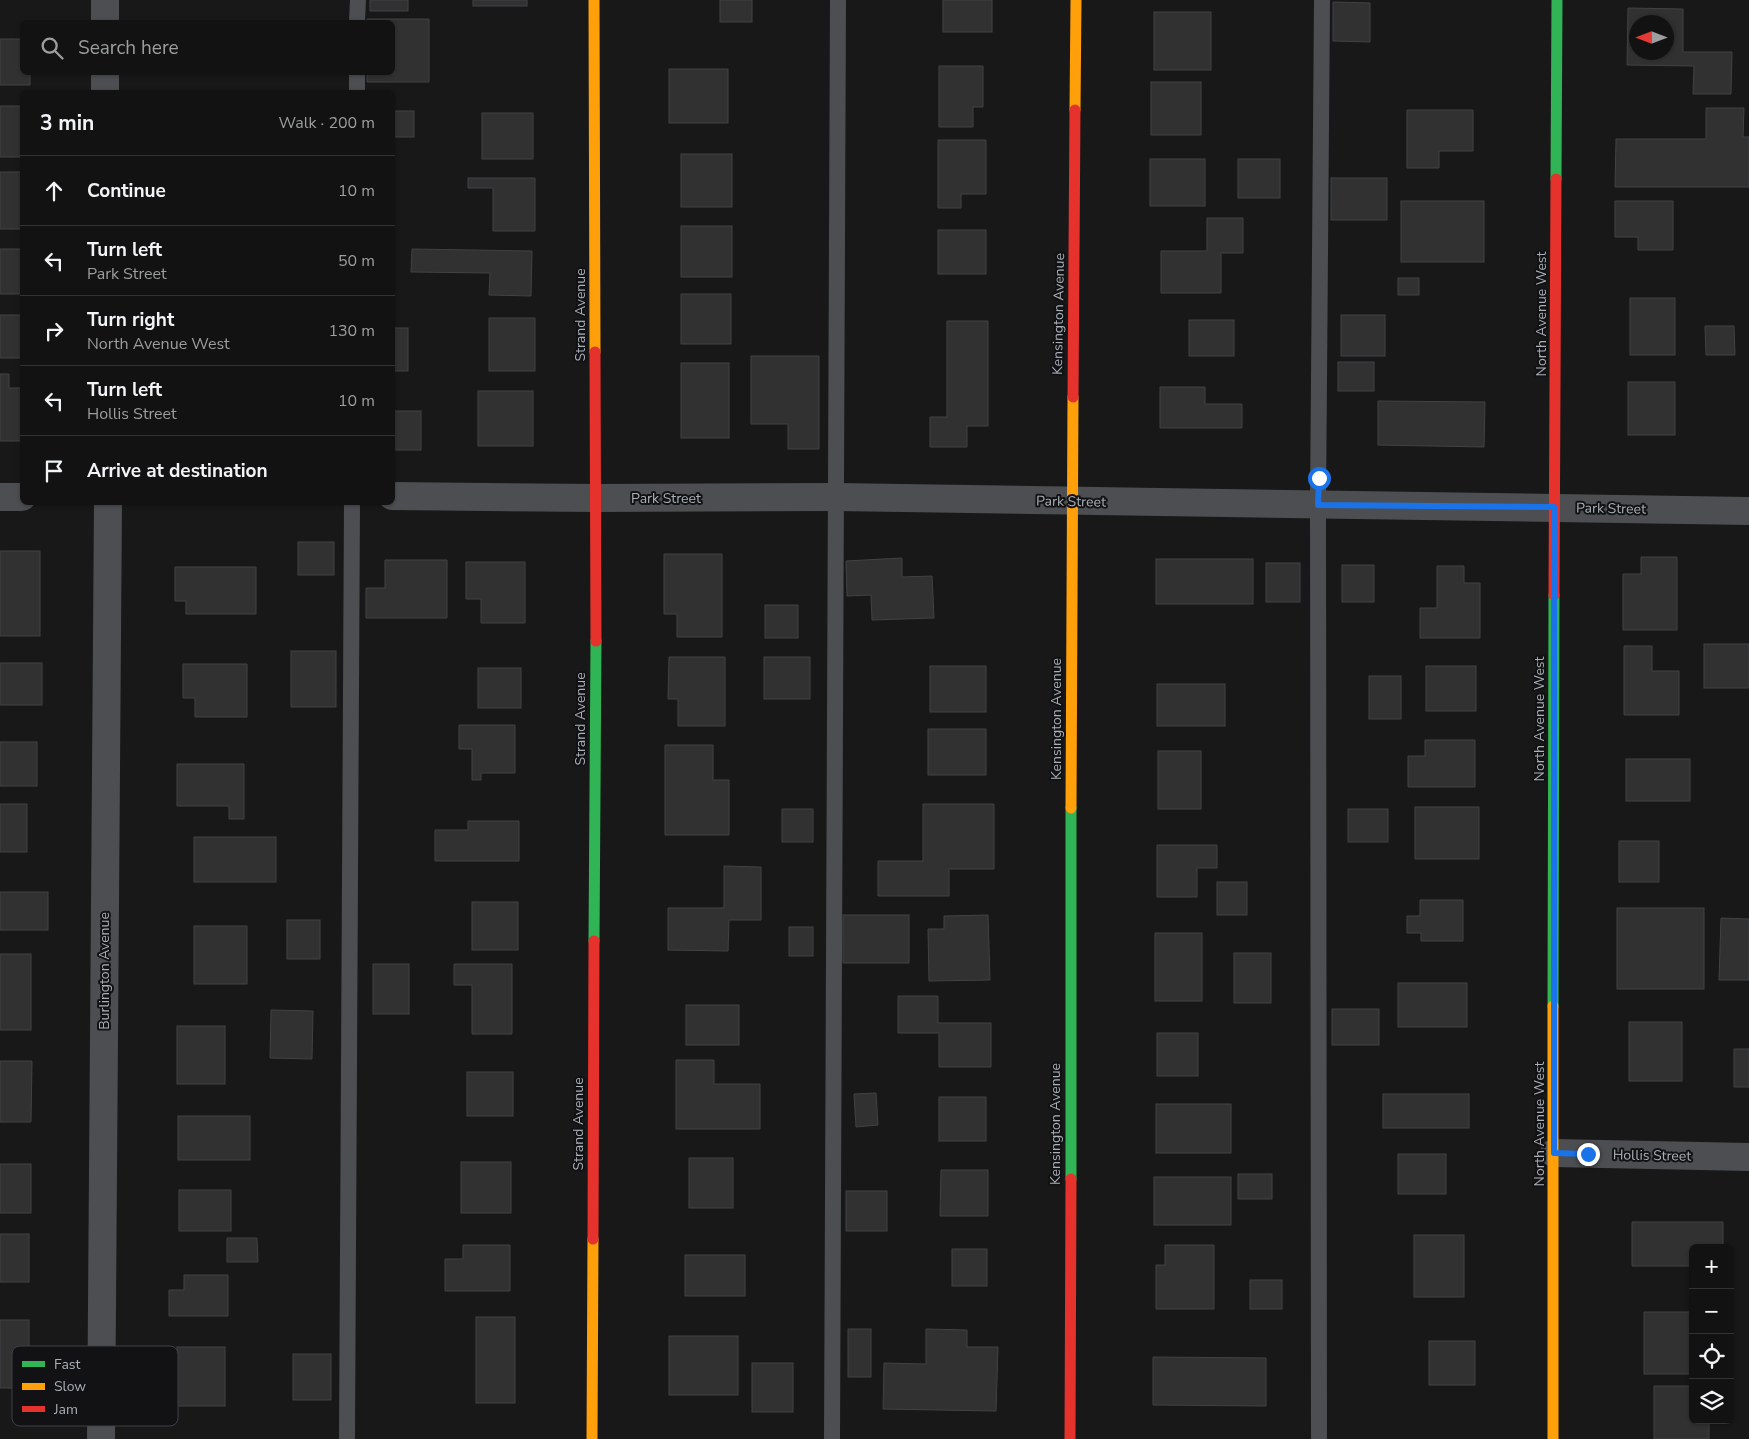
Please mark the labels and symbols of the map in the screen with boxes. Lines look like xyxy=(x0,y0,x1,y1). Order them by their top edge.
north arrow xyxy=(1629,15,1674,60)
street label: North Avenue West xyxy=(1532,251,1551,376)
street label: Kensington Avenue xyxy=(1048,253,1069,375)
street label: Strand Avenue xyxy=(571,268,590,362)
route start xyxy=(1308,467,1331,490)
street label: Park Street xyxy=(631,489,701,508)
street label: Park Street xyxy=(1036,491,1106,512)
street label: Park Street xyxy=(1576,498,1646,519)
street label: North Avenue West xyxy=(1530,656,1549,781)
street label: Kensington Avenue xyxy=(1047,658,1066,780)
street label: Strand Avenue xyxy=(571,672,590,766)
street label: Burlington Avenue xyxy=(95,912,114,1030)
street label: North Avenue West xyxy=(1530,1061,1549,1186)
street label: Kensington Avenue xyxy=(1046,1063,1065,1185)
street label: Strand Avenue xyxy=(569,1077,588,1171)
route end xyxy=(1577,1143,1600,1166)
street label: Hollis Street xyxy=(1613,1145,1691,1166)
legend xyxy=(12,1346,178,1426)
text: Fast xyxy=(54,1355,80,1374)
text: Slow xyxy=(54,1377,86,1396)
text: Jam xyxy=(53,1400,78,1419)

